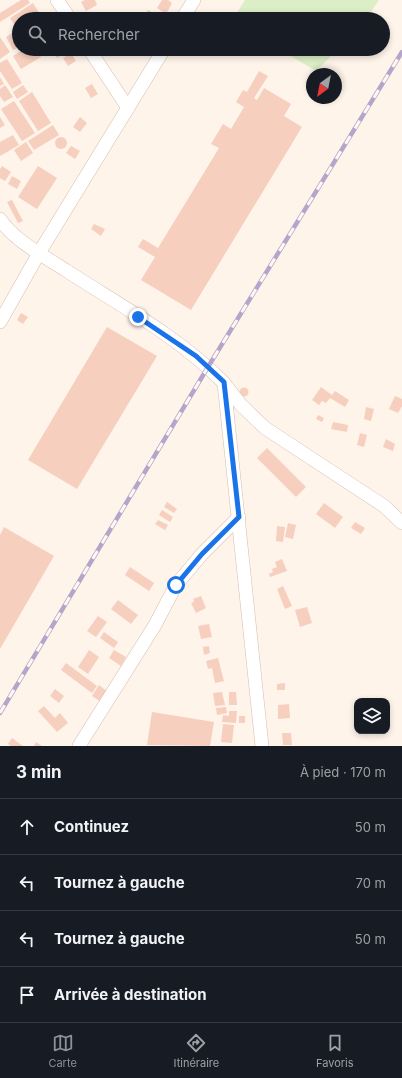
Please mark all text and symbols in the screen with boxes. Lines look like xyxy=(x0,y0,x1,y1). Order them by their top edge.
search box xyxy=(12,12,390,56)
icon: search xyxy=(26,23,48,45)
text: Rechercher xyxy=(58,25,140,44)
north arrow xyxy=(306,68,342,104)
route end xyxy=(129,308,147,326)
route start xyxy=(167,576,185,594)
map controls xyxy=(354,698,390,734)
button: layers xyxy=(354,698,390,734)
text: 3 min xyxy=(16,762,62,782)
text: À pied · 170 m xyxy=(300,764,386,780)
icon: ahead xyxy=(16,816,38,838)
text: Continuez xyxy=(54,817,129,836)
text: 50 m xyxy=(355,819,386,835)
icon: left xyxy=(16,872,38,894)
text: Tournez à gauche xyxy=(54,873,185,892)
text: 70 m xyxy=(356,875,386,891)
icon: left xyxy=(16,928,38,950)
text: Tournez à gauche xyxy=(54,929,185,948)
text: 50 m xyxy=(355,931,386,947)
icon: arrive xyxy=(16,984,38,1006)
text: Arrivée à destination xyxy=(54,985,207,1004)
tab: Carte xyxy=(48,1032,77,1070)
tab: Itinéraire xyxy=(174,1032,219,1070)
tab: Favoris xyxy=(316,1032,354,1070)

